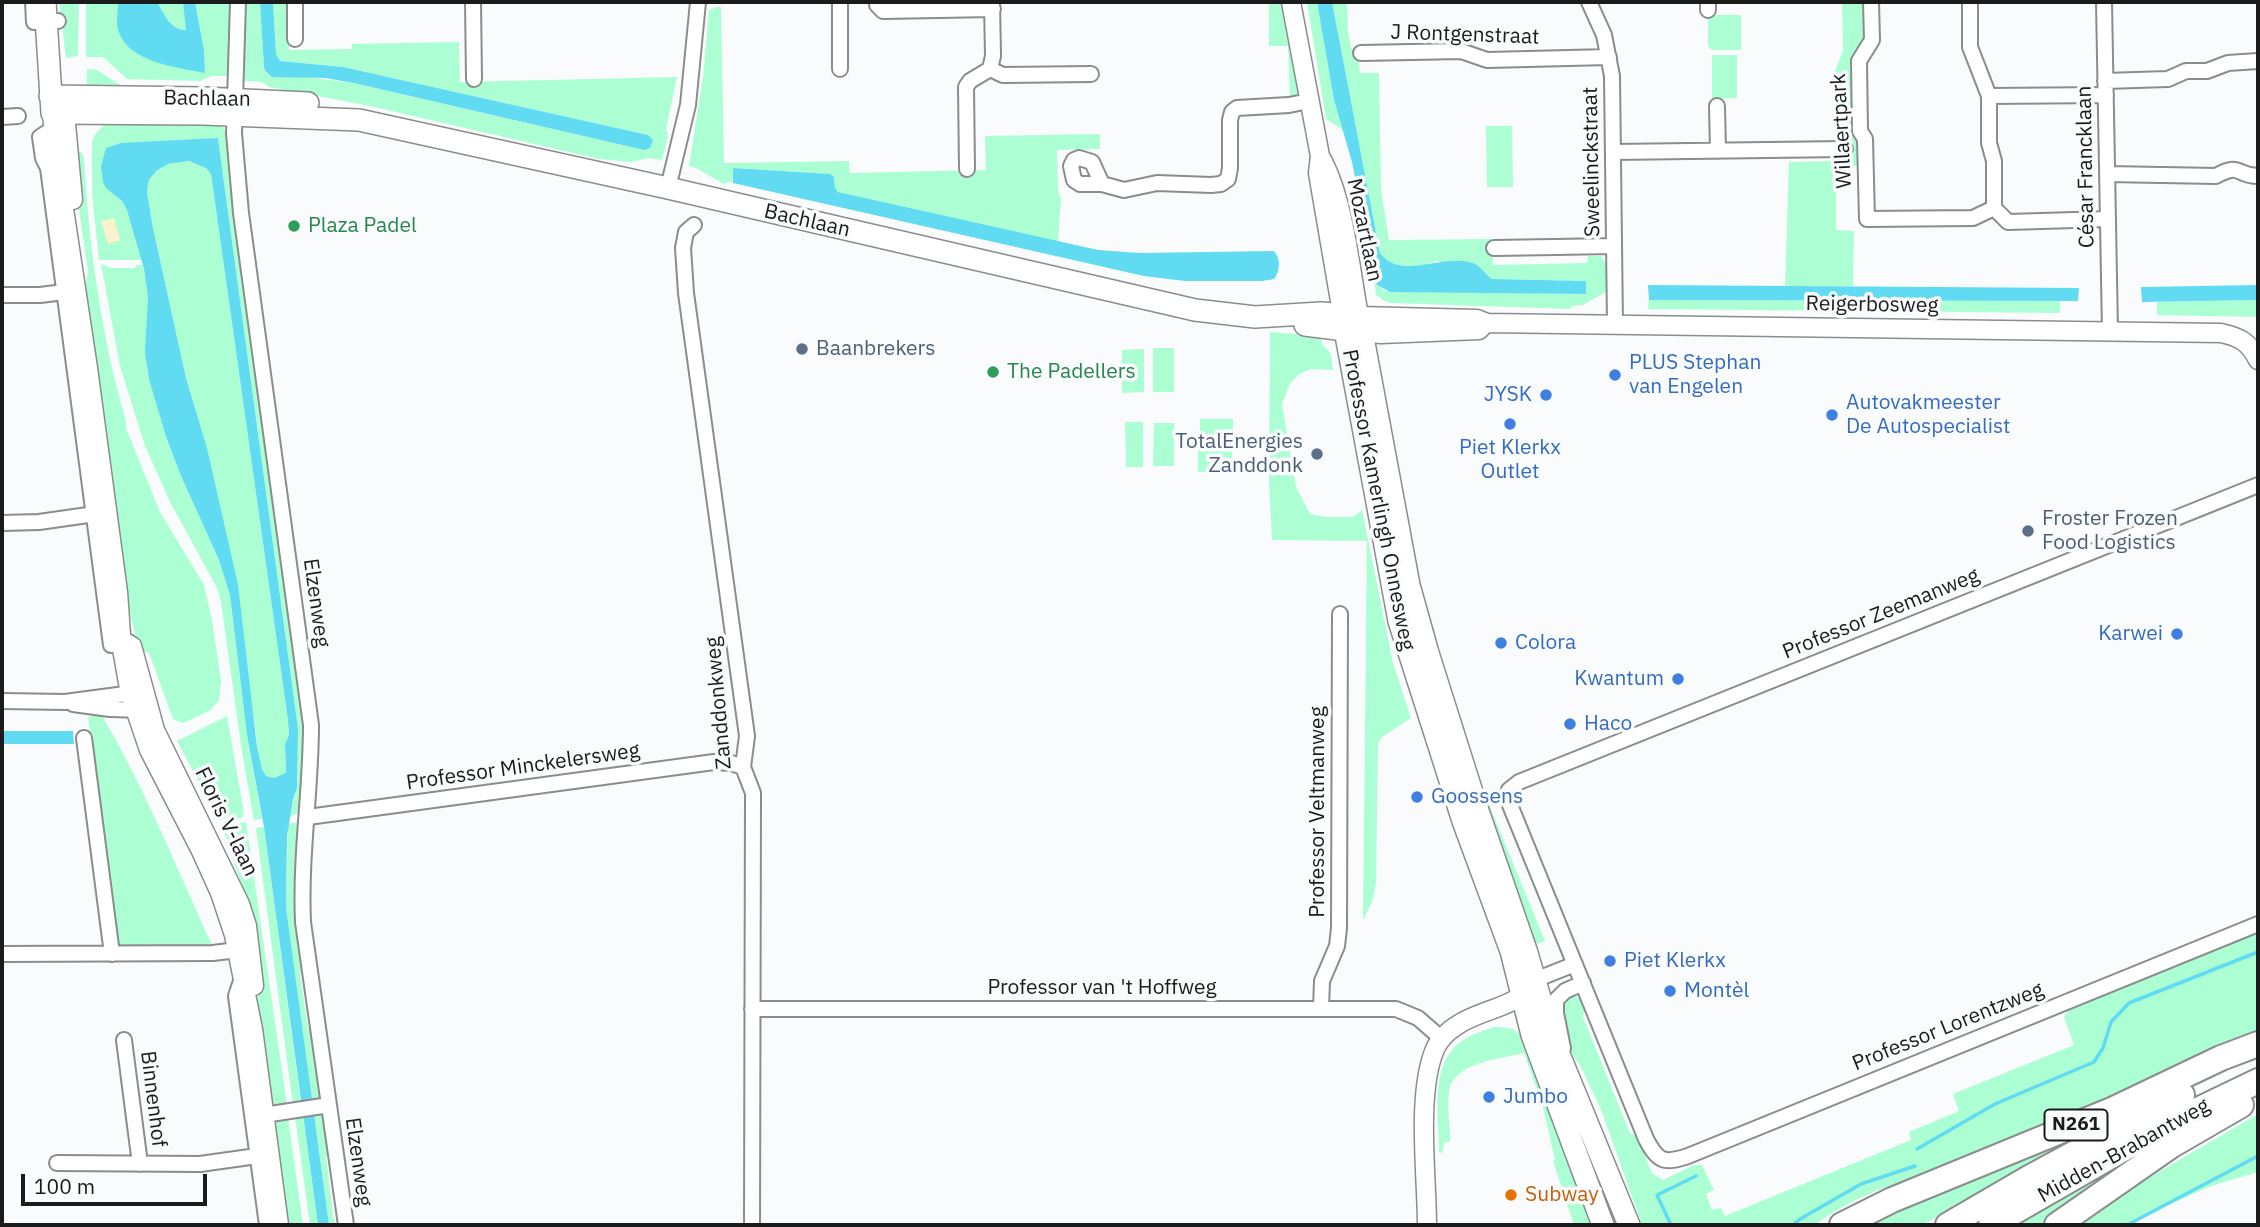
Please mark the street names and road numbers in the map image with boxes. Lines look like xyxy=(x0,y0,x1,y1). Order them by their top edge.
street label: J Rontgenstraat xyxy=(1390,20,1540,50)
street label: Willaertpark xyxy=(1826,73,1858,189)
street label: Bachlaan xyxy=(163,86,251,112)
street label: César Francklaan xyxy=(2072,86,2100,248)
street label: Sweelinckstraat xyxy=(1578,87,1606,237)
street label: Mozartlaan xyxy=(1341,176,1387,284)
street label: Bachlaan xyxy=(762,199,852,243)
street label: Reigerbosweg xyxy=(1805,291,1939,319)
street label: Professor Kamerlingh Onnesweg xyxy=(1336,347,1420,653)
street label: Elzenweg xyxy=(297,557,335,649)
street label: Professor Zeemanweg xyxy=(1779,563,1983,665)
street label: Zanddonkweg xyxy=(701,636,737,770)
street label: Professor Veltmanweg xyxy=(1305,706,1331,918)
street label: Professor Minckelersweg xyxy=(405,738,641,796)
street label: Floris V-laan xyxy=(189,763,263,881)
street label: Professor van 't Hoffweg xyxy=(987,975,1217,1001)
street label: Professor Lorentzweg xyxy=(1849,977,2047,1077)
street label: Binnenhof xyxy=(135,1050,171,1148)
street label: Midden-Brabantweg xyxy=(2034,1093,2214,1209)
road number: N261 xyxy=(2044,1110,2108,1140)
street label: Elzenweg xyxy=(339,1116,377,1208)

